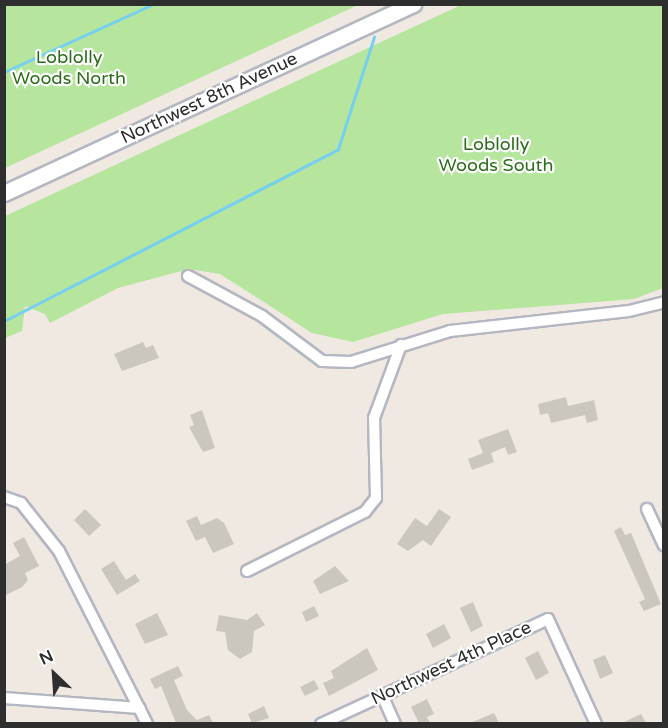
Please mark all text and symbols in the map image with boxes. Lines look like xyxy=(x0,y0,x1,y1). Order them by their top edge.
park label: Loblolly Woods North xyxy=(12,47,126,90)
street label: Northwest 8th Avenue xyxy=(117,48,301,148)
park label: Loblolly Woods South xyxy=(439,134,553,176)
street label: Northwest 4th Place xyxy=(367,616,535,710)
north arrow xyxy=(24,644,84,704)
text: N xyxy=(36,646,56,669)

